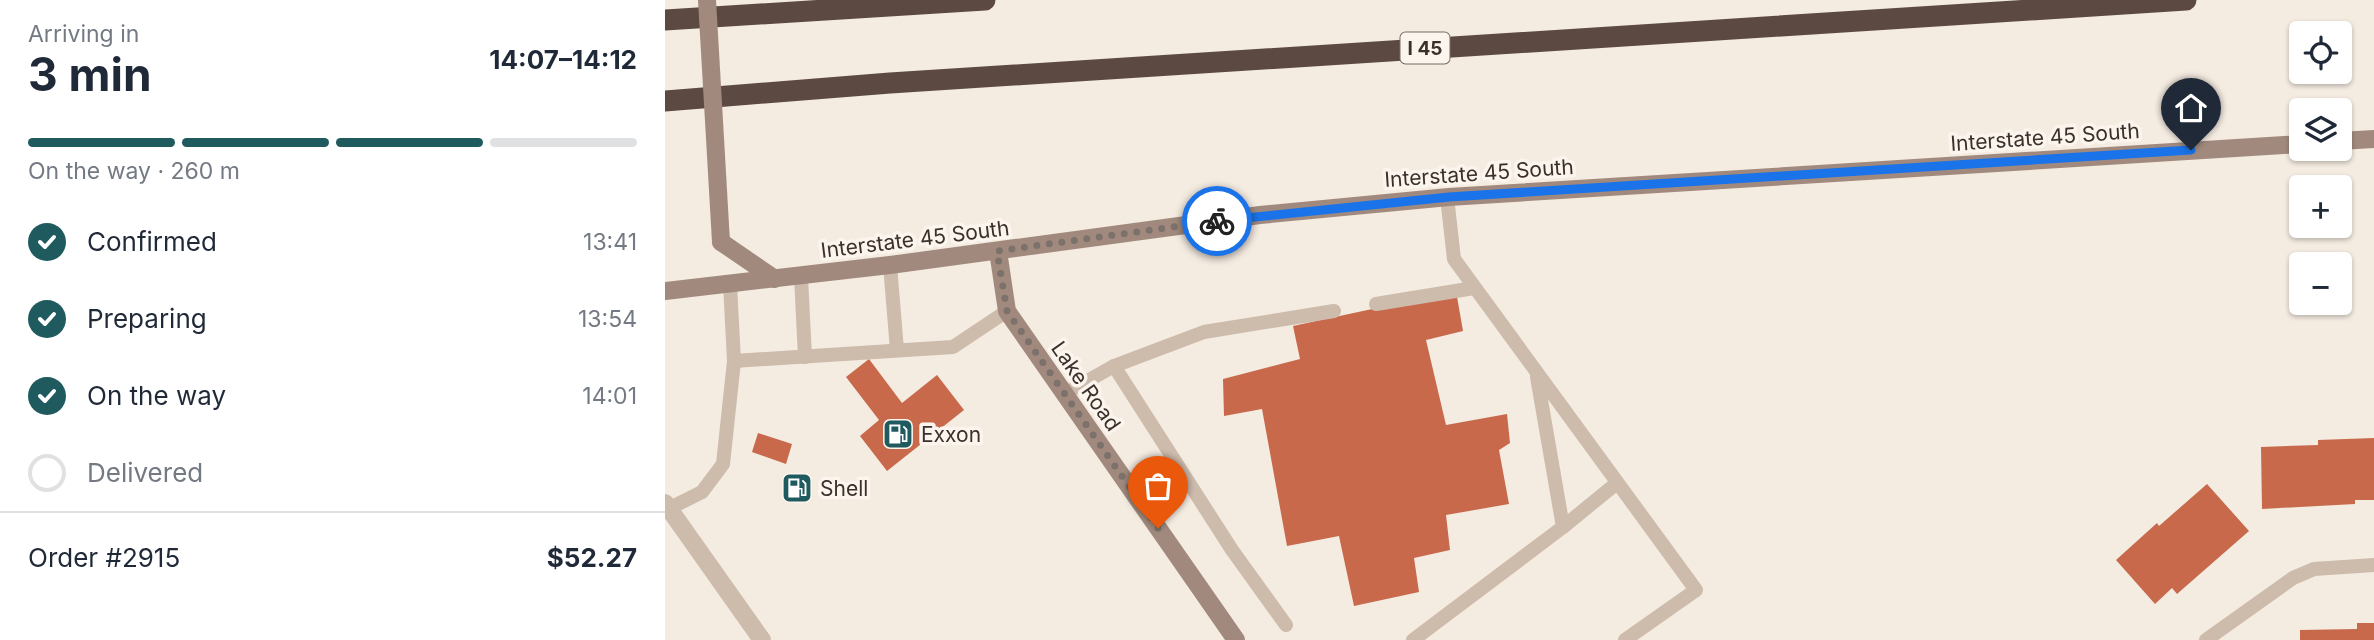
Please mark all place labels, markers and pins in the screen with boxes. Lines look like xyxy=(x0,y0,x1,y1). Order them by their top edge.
pin xyxy=(2161,78,2221,150)
fuel station icon: Exxon xyxy=(881,417,915,451)
place label: Exxon xyxy=(921,422,981,447)
pin xyxy=(1128,456,1188,528)
fuel station icon: Shell xyxy=(780,471,814,505)
place label: Shell xyxy=(820,476,868,501)

